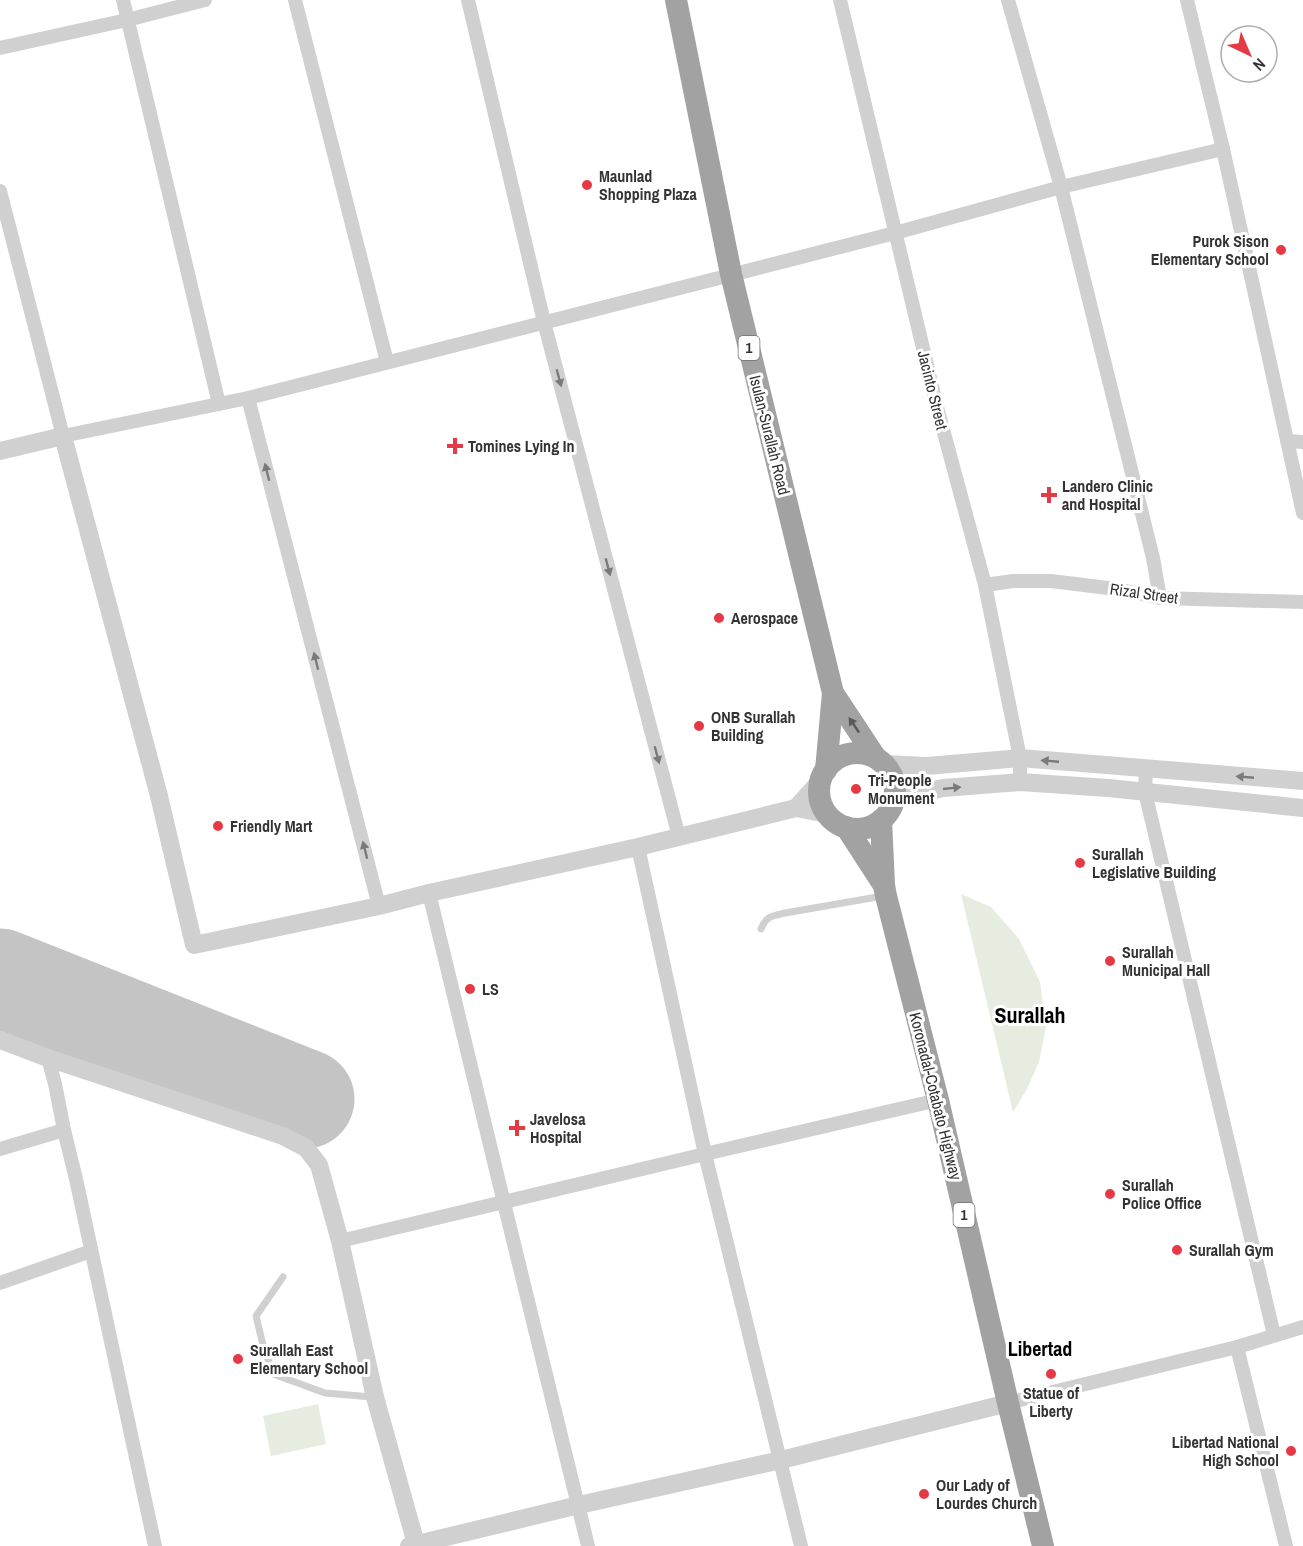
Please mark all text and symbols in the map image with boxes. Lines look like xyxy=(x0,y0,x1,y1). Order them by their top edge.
north arrow xyxy=(1219,24,1279,84)
text: N xyxy=(1248,54,1270,76)
place label: Maunlad Shopping Plaza xyxy=(599,165,697,205)
marker: Maunlad Shopping Plaza xyxy=(580,178,594,192)
place label: Purok Sison Elementary School xyxy=(1151,230,1269,270)
marker: Purok Sison Elementary School xyxy=(1274,243,1288,257)
road number: 1 xyxy=(738,336,760,360)
street label: Jacinto Street xyxy=(913,348,954,432)
one-way arrow xyxy=(555,369,564,387)
street label: Isulan-Surallah Road xyxy=(745,373,795,497)
place label: Tomines Lying In xyxy=(468,435,574,457)
marker: Tomines Lying In xyxy=(446,437,464,455)
one-way arrow xyxy=(262,463,272,481)
place label: Landero Clinic and Hospital xyxy=(1062,475,1153,515)
marker: Landero Clinic and Hospital xyxy=(1040,486,1058,504)
one-way arrow xyxy=(604,558,614,576)
street label: Rizal Street xyxy=(1109,577,1180,609)
place label: Aerospace xyxy=(731,607,798,629)
marker: Aerospace xyxy=(712,611,726,625)
one-way arrow xyxy=(311,652,320,670)
place label: ONB Surallah Building xyxy=(711,706,796,746)
one-way arrow xyxy=(849,717,860,734)
marker: ONB Surallah Building xyxy=(692,719,706,733)
one-way arrow xyxy=(653,746,663,765)
one-way arrow xyxy=(1041,756,1060,766)
place label: Tri-People Monument xyxy=(868,769,935,809)
one-way arrow xyxy=(1235,772,1254,782)
marker: Tri-People Monument xyxy=(849,782,863,796)
one-way arrow xyxy=(942,783,961,793)
place label: Friendly Mart xyxy=(230,815,313,837)
marker: Friendly Mart xyxy=(211,819,225,833)
one-way arrow xyxy=(359,841,369,859)
place label: Surallah Legislative Building xyxy=(1092,843,1216,883)
marker: Surallah Legislative Building xyxy=(1073,856,1087,870)
place label: Surallah Municipal Hall xyxy=(1122,941,1210,981)
marker: Surallah Municipal Hall xyxy=(1103,954,1117,968)
place label: LS xyxy=(482,978,499,1000)
marker: LS xyxy=(463,982,477,996)
district label: Surallah xyxy=(994,1000,1066,1030)
street label: Koronadal-Cotabato Highway xyxy=(905,1010,968,1183)
place label: Javelosa Hospital xyxy=(530,1108,586,1148)
marker: Javelosa Hospital xyxy=(508,1119,526,1137)
place label: Surallah Police Office xyxy=(1122,1174,1202,1214)
marker: Surallah Police Office xyxy=(1103,1187,1117,1201)
road number: 1 xyxy=(954,1203,974,1227)
place label: Surallah Gym xyxy=(1189,1239,1274,1261)
marker: Surallah Gym xyxy=(1170,1243,1184,1257)
district label: Libertad xyxy=(1008,1335,1072,1362)
place label: Surallah East Elementary School xyxy=(250,1339,368,1379)
marker: Surallah East Elementary School xyxy=(231,1352,245,1366)
marker: Statue of Liberty xyxy=(1044,1367,1058,1381)
place label: Statue of Liberty xyxy=(1023,1382,1080,1422)
place label: Libertad National High School xyxy=(1172,1431,1279,1471)
marker: Libertad National High School xyxy=(1284,1444,1298,1458)
place label: Our Lady of Lourdes Church xyxy=(936,1474,1037,1514)
marker: Our Lady of Lourdes Church xyxy=(917,1487,931,1501)

